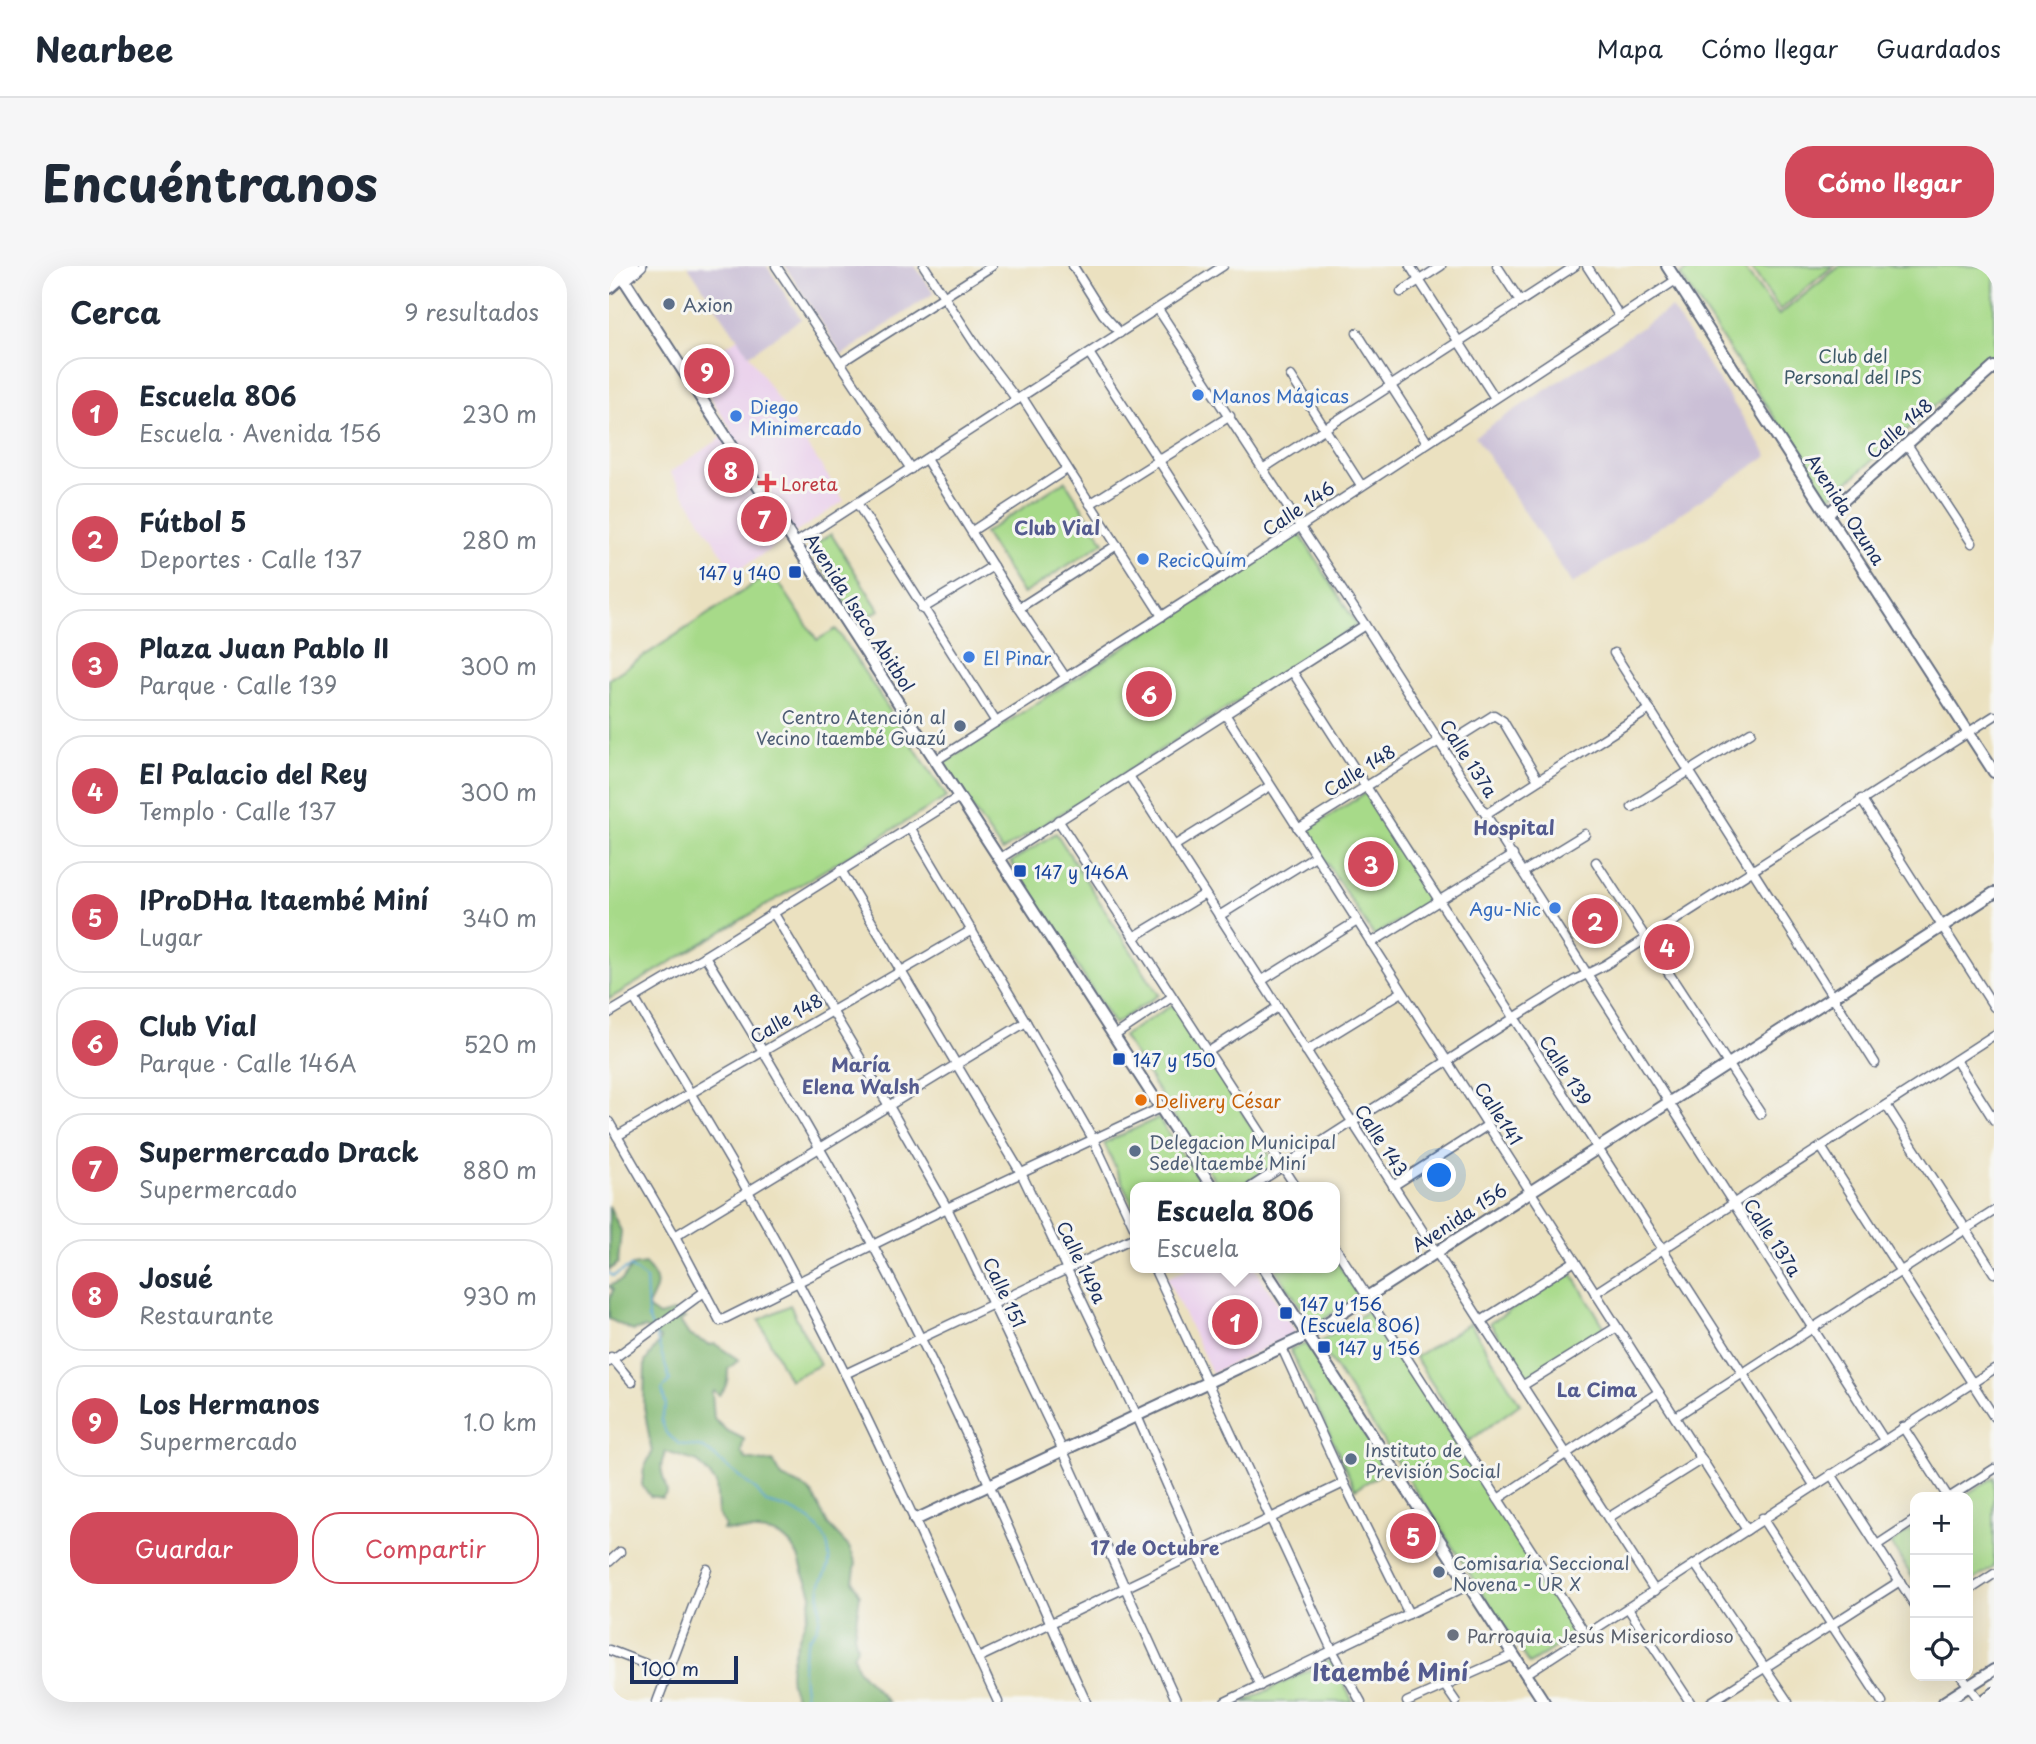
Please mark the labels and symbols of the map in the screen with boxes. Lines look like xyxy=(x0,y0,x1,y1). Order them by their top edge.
place label: Axion xyxy=(683,291,733,318)
marker: Axion xyxy=(661,296,677,312)
park label: Club del Personal del IPS xyxy=(1784,342,1922,390)
pin: 9 xyxy=(684,345,730,397)
place label: Manos Mágicas xyxy=(1212,382,1349,409)
marker: Manos Mágicas xyxy=(1190,387,1206,403)
street label: Calle 148 xyxy=(1860,391,1938,465)
place label: Diego Minimercado xyxy=(750,393,862,441)
marker: Diego Minimercado xyxy=(728,408,744,424)
pin: 8 xyxy=(708,444,754,496)
street label: Avenida Ozuna xyxy=(1800,448,1893,571)
place label: Loreta xyxy=(781,470,838,497)
street label: Calle 146 xyxy=(1257,474,1339,542)
marker: Loreta xyxy=(759,475,775,491)
pin: 7 xyxy=(741,493,787,545)
district label: Club Vial xyxy=(1014,513,1100,541)
street label: Avenida Isaco Abitbol xyxy=(798,527,922,697)
place label: RecicQuím xyxy=(1157,546,1247,573)
marker: RecicQuím xyxy=(1135,551,1151,567)
place label: 147 y 140 xyxy=(699,559,781,586)
marker: 147 y 140 xyxy=(787,564,803,580)
place label: El Pinar xyxy=(983,644,1052,671)
marker: El Pinar xyxy=(961,649,977,665)
pin: 6 xyxy=(1126,668,1172,720)
place label: Centro Atención al Vecino Itaembé Guazú xyxy=(756,703,946,751)
street label: Calle 137a xyxy=(1434,714,1505,803)
marker: Centro Atención al Vecino Itaembé Guazú xyxy=(952,718,968,734)
street label: Calle 148 xyxy=(1318,737,1400,803)
district label: Hospital xyxy=(1473,813,1555,841)
pin: 3 xyxy=(1348,838,1394,890)
place label: 147 y 146A xyxy=(1034,858,1129,885)
marker: 147 y 146A xyxy=(1012,863,1028,879)
place label: Agu-Nic xyxy=(1469,895,1541,922)
pin: 2 xyxy=(1572,895,1618,947)
marker: Agu-Nic xyxy=(1547,900,1563,916)
pin: 4 xyxy=(1644,921,1690,973)
street label: Calle 148 xyxy=(744,986,828,1050)
street label: Calle 139 xyxy=(1533,1029,1599,1111)
place label: 147 y 150 xyxy=(1133,1046,1216,1073)
district label: María Elena Walsh xyxy=(802,1050,920,1100)
marker: 147 y 150 xyxy=(1111,1051,1127,1067)
street label: Calle141 xyxy=(1468,1076,1530,1150)
place label: Delivery César xyxy=(1155,1087,1281,1114)
marker: Delivery César xyxy=(1133,1092,1149,1108)
street label: Calle 143 xyxy=(1349,1099,1415,1181)
place label: Delegacion Municipal Sede Itaembé Miní xyxy=(1149,1128,1336,1176)
marker: Delegacion Municipal Sede Itaembé Miní xyxy=(1127,1143,1143,1159)
your location xyxy=(1422,1158,1456,1192)
street label: Avenida 156 xyxy=(1406,1176,1512,1258)
street label: Calle 137a xyxy=(1738,1193,1809,1282)
street label: Calle 149a xyxy=(1050,1216,1114,1308)
street label: Calle 151 xyxy=(977,1252,1033,1332)
place label: 147 y 156 (Escuela 806) xyxy=(1300,1290,1420,1338)
pin: 1 xyxy=(1212,1296,1258,1348)
marker: 147 y 156 (Escuela 806) xyxy=(1278,1305,1294,1321)
place label: 147 y 156 xyxy=(1338,1334,1420,1361)
marker: 147 y 156 xyxy=(1316,1339,1332,1355)
district label: La Cima xyxy=(1557,1375,1637,1403)
place label: Instituto de Previsión Social xyxy=(1365,1436,1501,1484)
marker: Instituto de Previsión Social xyxy=(1343,1451,1359,1467)
pin: 5 xyxy=(1390,1510,1436,1562)
district label: 17 de Octubre xyxy=(1091,1533,1219,1561)
place label: Comisaría Seccional Novena - UR X xyxy=(1453,1549,1629,1597)
marker: Comisaría Seccional Novena - UR X xyxy=(1431,1564,1447,1580)
place label: Parroquia Jesús Misericordioso xyxy=(1467,1622,1734,1649)
marker: Parroquia Jesús Misericordioso xyxy=(1445,1627,1461,1643)
scale bar xyxy=(630,1653,739,1685)
district label: Itaembé Miní xyxy=(1312,1653,1470,1689)

